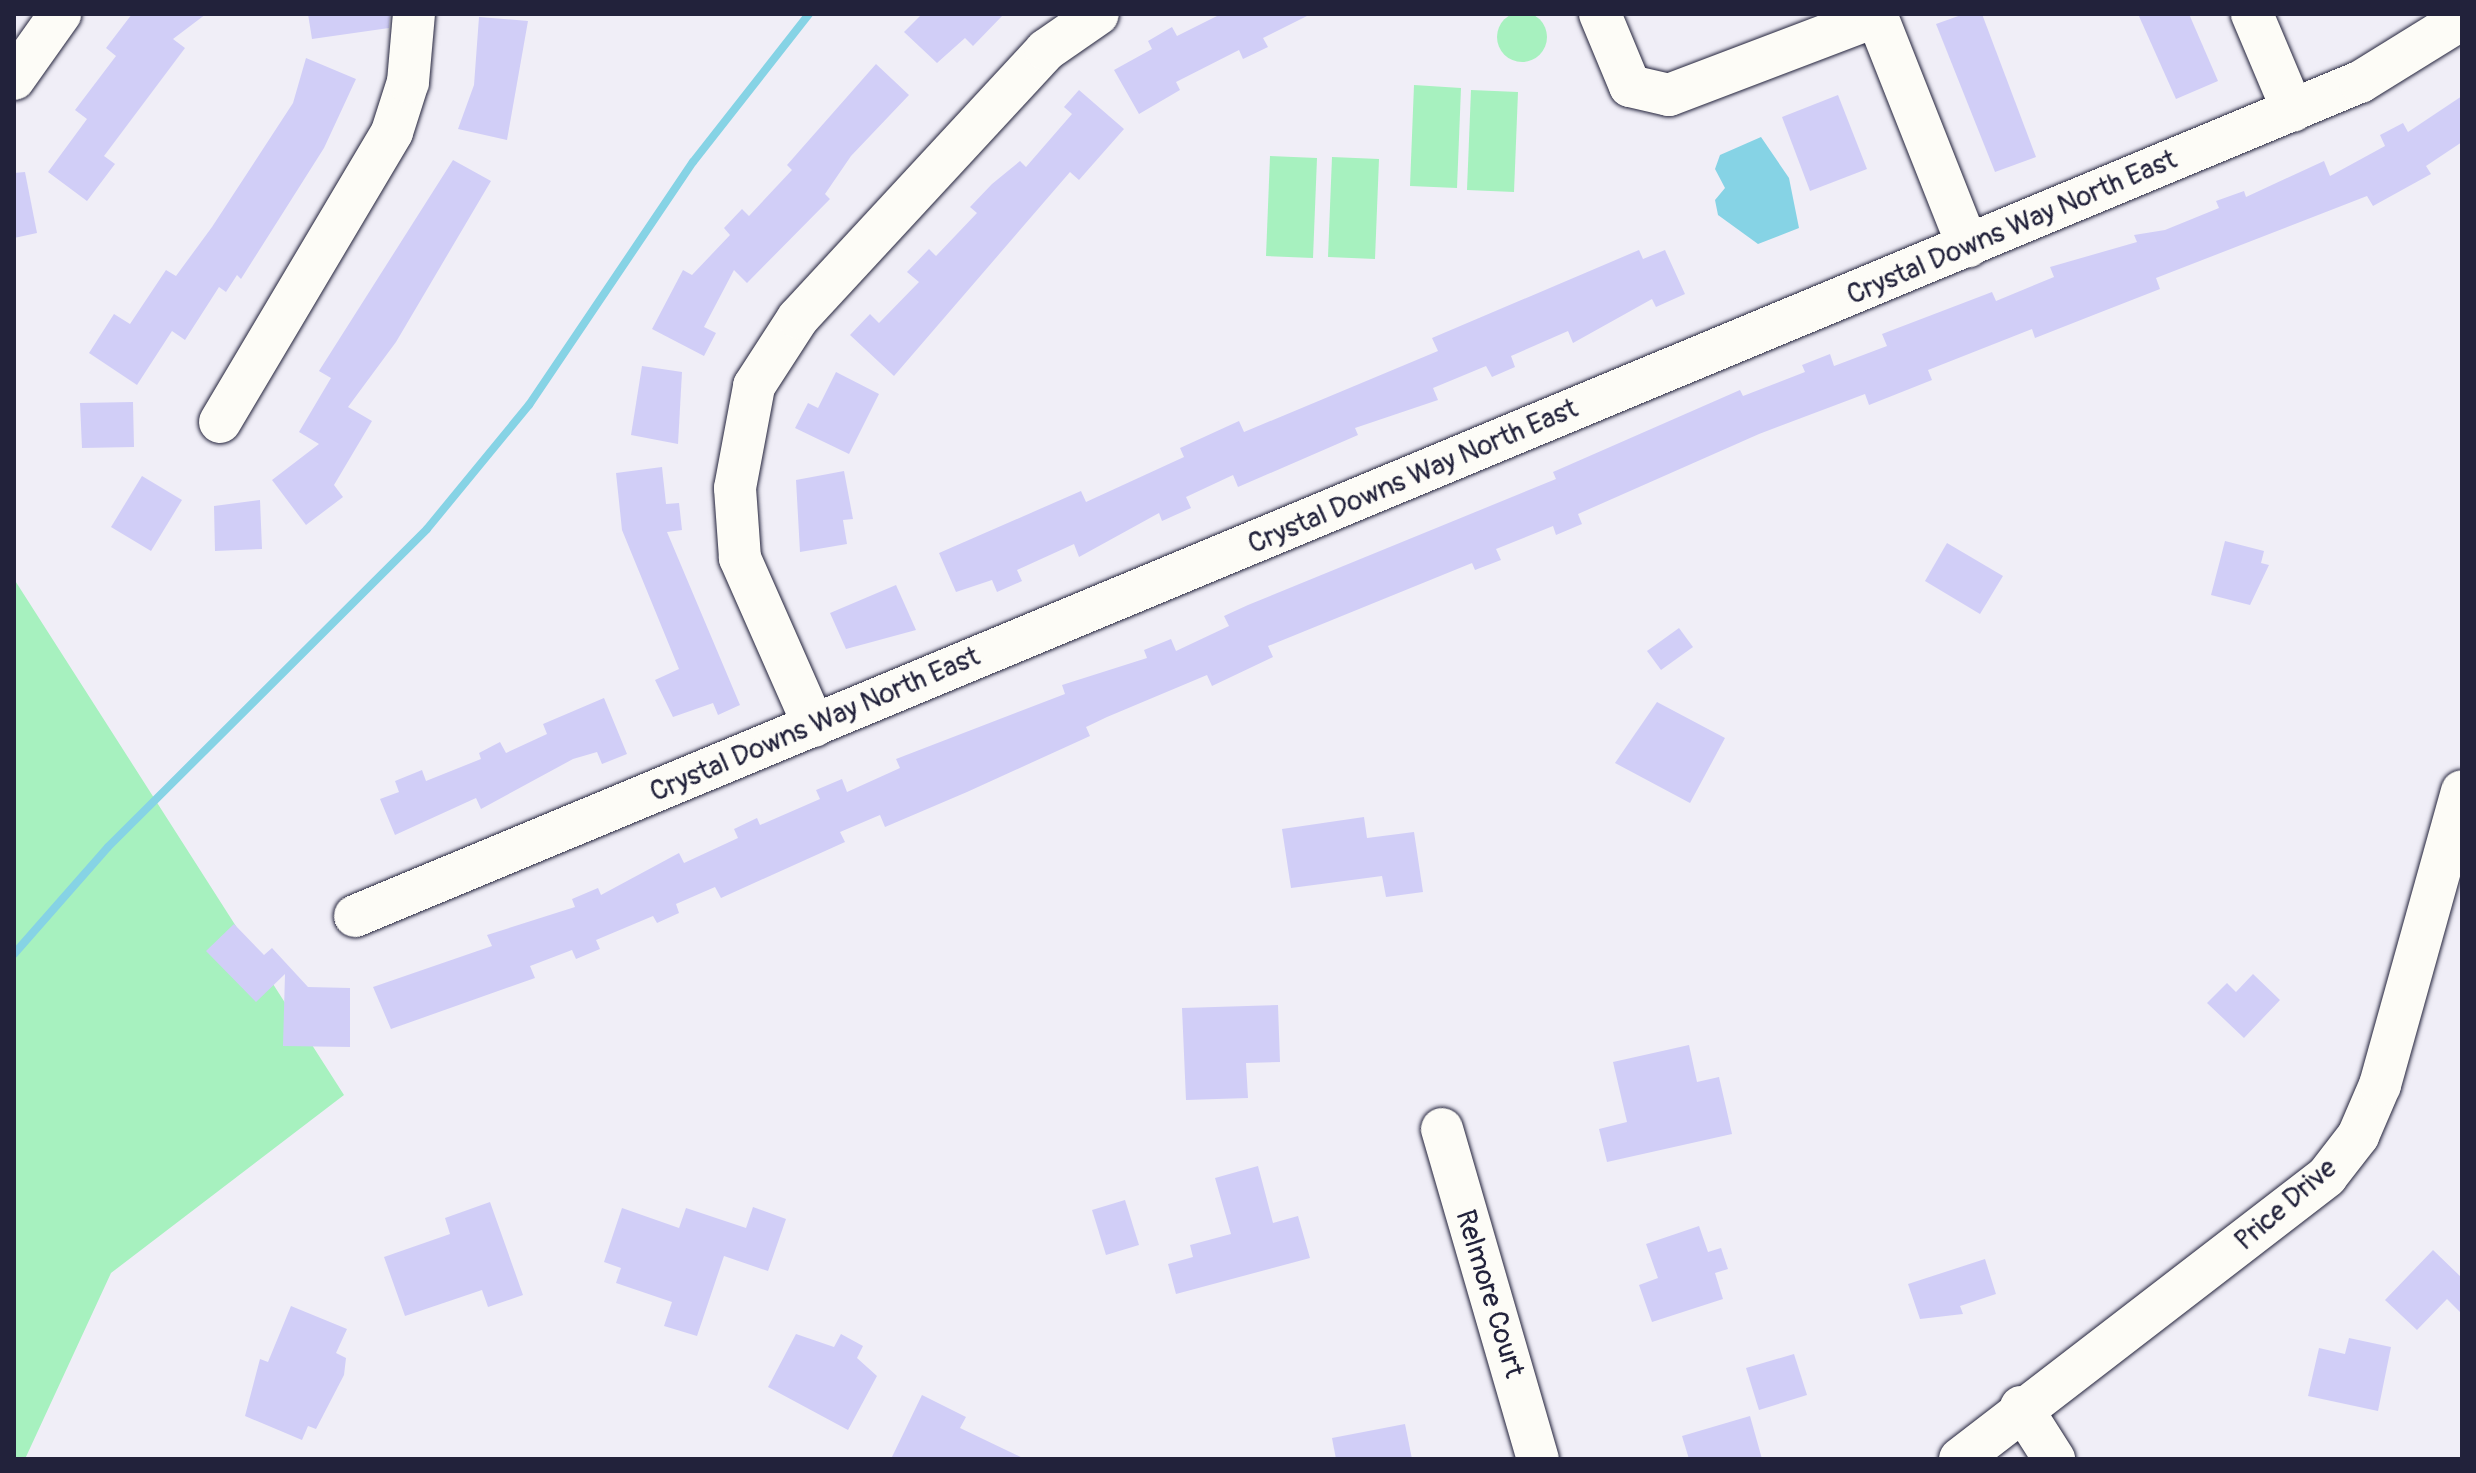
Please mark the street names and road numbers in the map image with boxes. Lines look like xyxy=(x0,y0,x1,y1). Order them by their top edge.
street label: Crystal Downs Way North East xyxy=(1842,143,2182,313)
street label: Crystal Downs Way North East xyxy=(1243,392,1583,562)
street label: Crystal Downs Way North East xyxy=(645,640,985,810)
street label: Price Drive xyxy=(2228,1152,2344,1258)
street label: Relmore Court xyxy=(1448,1206,1530,1382)

